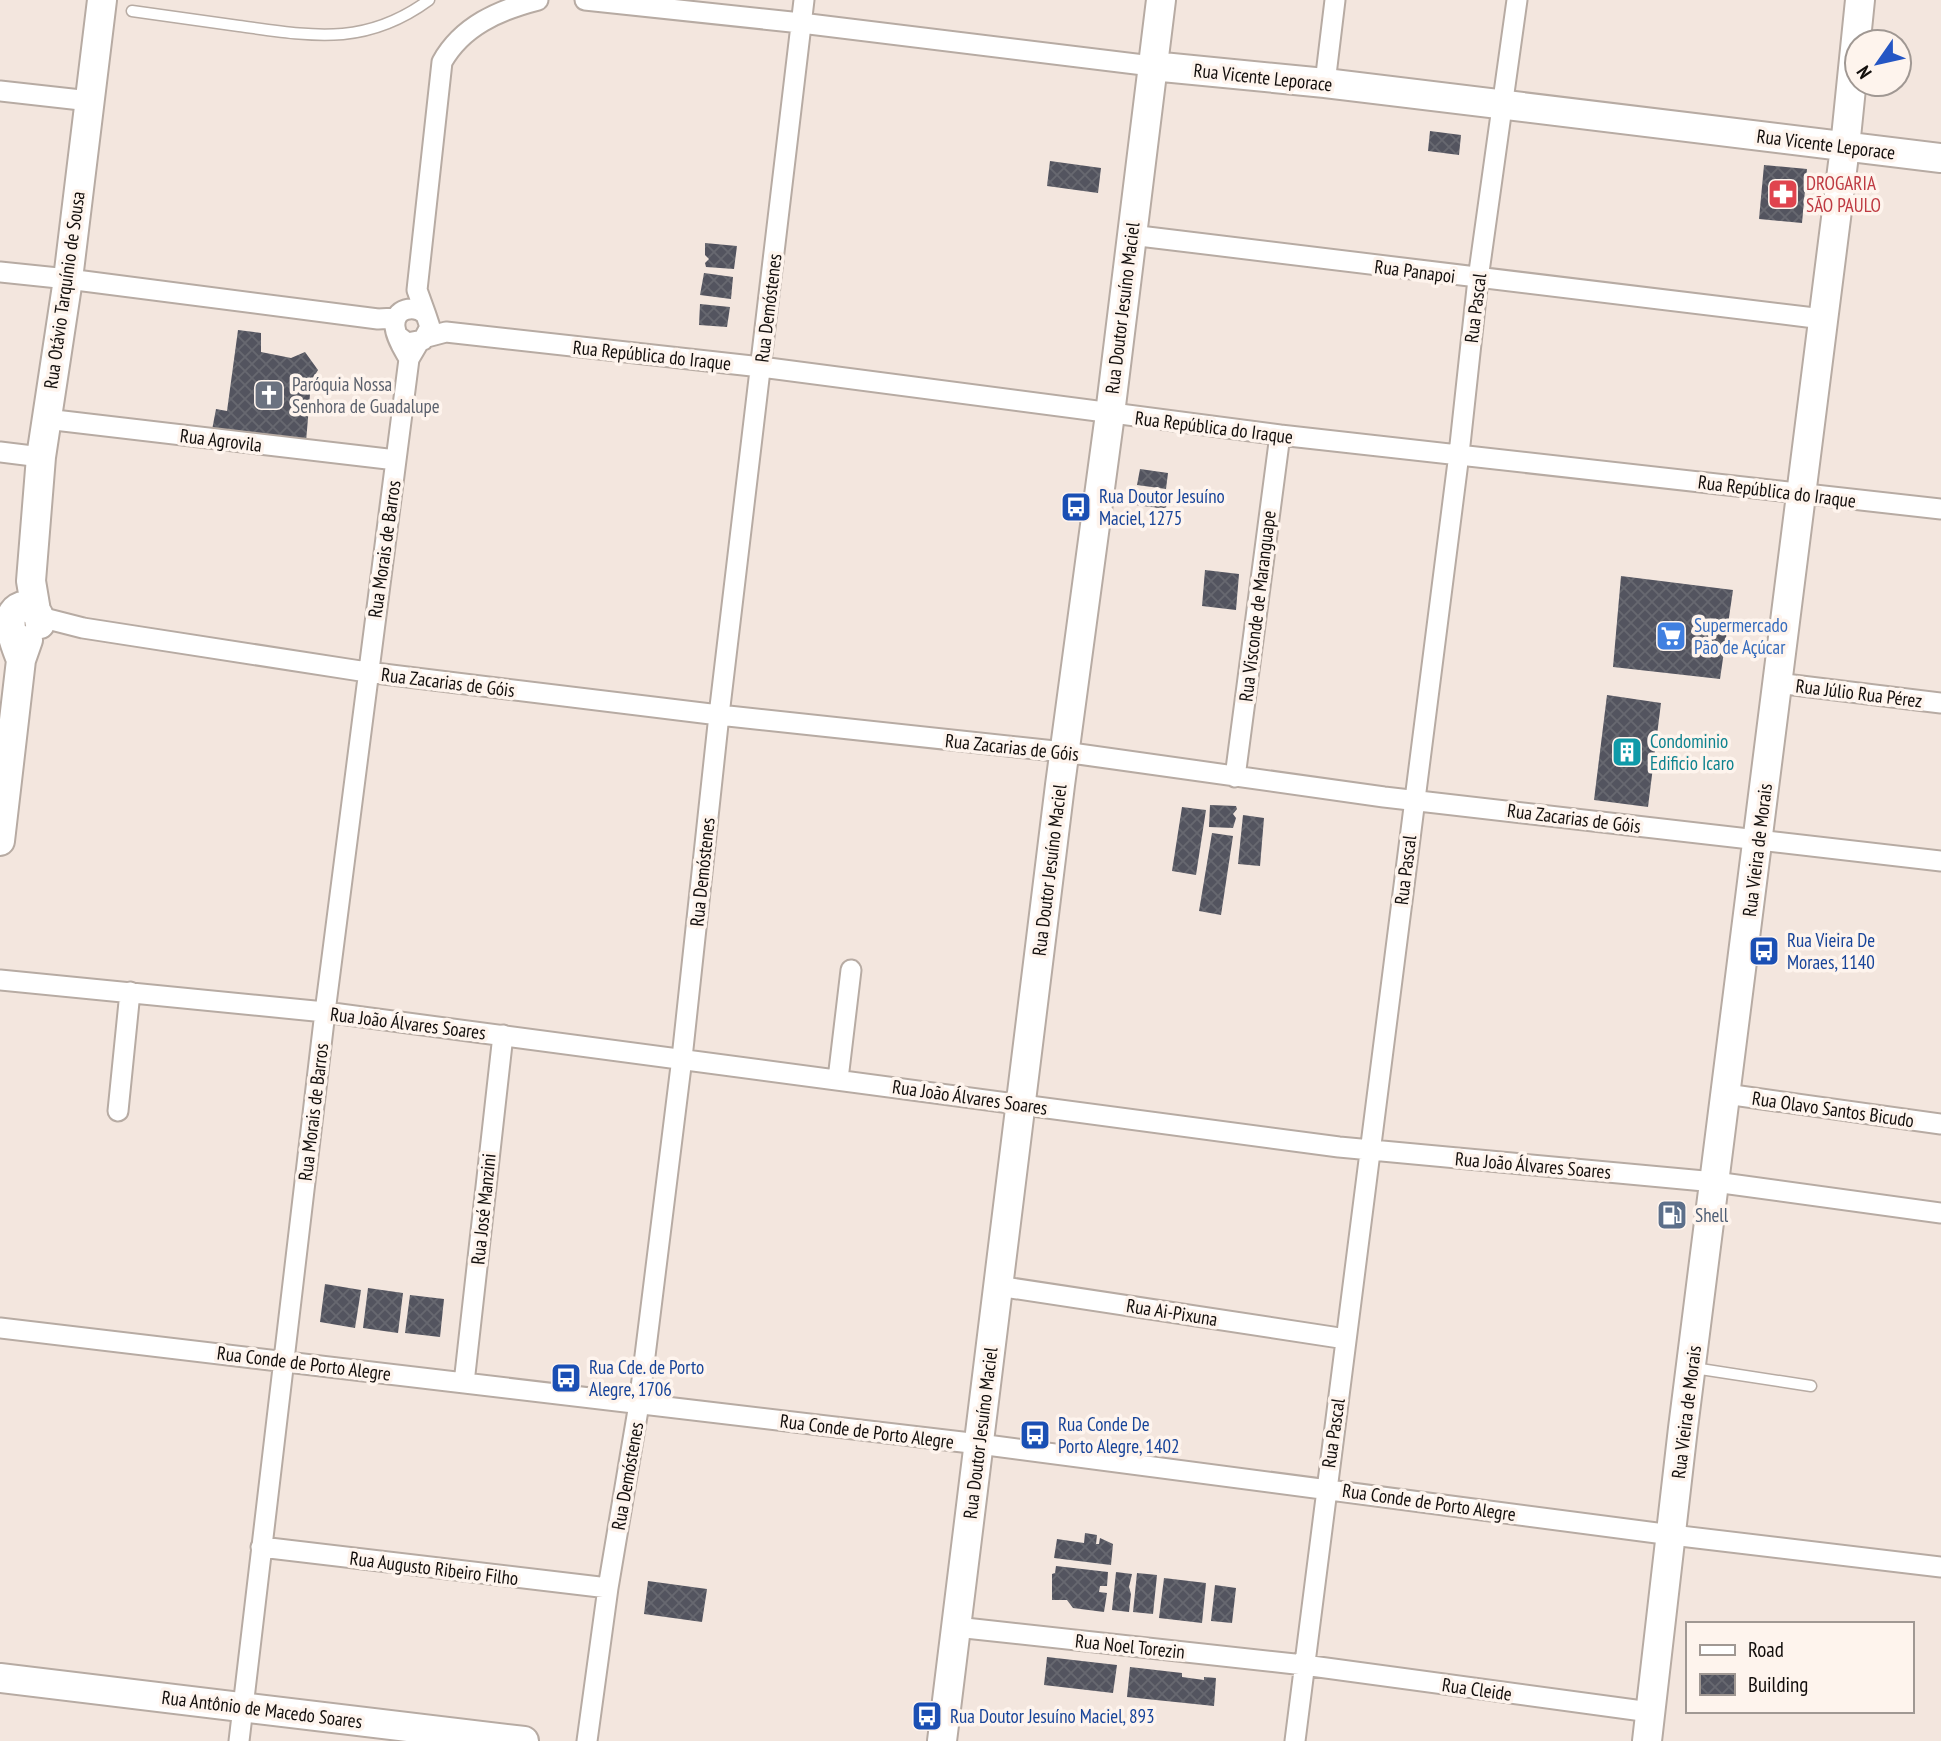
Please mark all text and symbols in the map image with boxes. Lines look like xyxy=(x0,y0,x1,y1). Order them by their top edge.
north arrow xyxy=(1843,28,1913,98)
street label: Rua Vicente Leporace xyxy=(1192,58,1334,96)
text: N xyxy=(1851,62,1877,83)
street label: Rua Vicente Leporace xyxy=(1755,124,1897,164)
place label: DROGARIA SÃO PAULO xyxy=(1806,171,1881,217)
pharmacy icon: DROGARIA SÃO PAULO xyxy=(1766,177,1800,211)
street label: Rua Otávio Tarquínio de Sousa xyxy=(38,190,90,390)
street label: Rua Doutor Jesuíno Maciel xyxy=(1100,220,1144,395)
street label: Rua Demóstenes xyxy=(749,252,787,364)
street label: Rua Panapoi xyxy=(1373,254,1457,288)
street label: Rua Pascal xyxy=(1459,271,1491,344)
street label: Rua República do Iraque xyxy=(572,335,732,375)
place label: Paróquia Nossa Senhora de Guadalupe xyxy=(292,372,440,418)
church icon: Paróquia Nossa Senhora de Guadalupe xyxy=(252,378,286,412)
street label: Rua República do Iraque xyxy=(1134,405,1294,449)
street label: Rua Agrovila xyxy=(179,423,263,457)
street label: Rua República do Iraque xyxy=(1697,469,1857,513)
street label: Rua Morais de Barros xyxy=(362,479,406,619)
place label: Rua Doutor Jesuíno Maciel, 1275 xyxy=(1099,484,1225,530)
bus stop icon: Rua Doutor Jesuíno Maciel, 1275 xyxy=(1059,490,1093,524)
street label: Rua Visconde de Maranguape xyxy=(1233,509,1281,703)
place label: Supermercado Pão de Açúcar xyxy=(1694,613,1788,659)
supermarket icon: Supermercado Pão de Açúcar xyxy=(1654,619,1688,653)
street label: Rua Zacarias de Góis xyxy=(380,662,516,702)
street label: Rua Júlio Rua Pérez xyxy=(1794,673,1924,713)
street label: Rua Zacarias de Góis xyxy=(944,728,1080,766)
place label: Condominio Edificio Icaro xyxy=(1650,729,1734,775)
building icon: Condominio Edificio Icaro xyxy=(1610,735,1644,769)
street label: Rua Doutor Jesuíno Maciel xyxy=(1027,782,1071,957)
street label: Rua Vieira de Morais xyxy=(1737,782,1777,918)
street label: Rua Zacarias de Góis xyxy=(1506,798,1642,838)
street label: Rua Demóstenes xyxy=(684,816,720,928)
street label: Rua Pascal xyxy=(1389,833,1421,906)
place label: Rua Vieira De Moraes, 1140 xyxy=(1787,928,1875,974)
bus stop icon: Rua Vieira De Moraes, 1140 xyxy=(1747,934,1781,968)
street label: Rua João Álvares Soares xyxy=(329,1002,487,1044)
street label: Rua Morais de Barros xyxy=(293,1042,333,1182)
street label: Rua João Álvares Soares xyxy=(891,1074,1049,1120)
street label: Rua Olavo Santos Bicudo xyxy=(1750,1086,1916,1132)
street label: Rua João Álvares Soares xyxy=(1454,1146,1612,1184)
street label: Rua José Manzini xyxy=(465,1152,501,1266)
fuel station icon: Shell xyxy=(1655,1198,1689,1232)
place label: Shell xyxy=(1695,1203,1729,1227)
street label: Rua Ai-Pixuna xyxy=(1125,1293,1219,1331)
street label: Rua Conde de Porto Alegre xyxy=(216,1340,392,1386)
street label: Rua Vieira de Morais xyxy=(1666,1344,1706,1480)
street label: Rua Doutor Jesuíno Maciel xyxy=(958,1345,1002,1520)
place label: Rua Cde. de Porto Alegre, 1706 xyxy=(589,1355,704,1401)
bus stop icon: Rua Cde. de Porto Alegre, 1706 xyxy=(549,1361,583,1395)
street label: Rua Pascal xyxy=(1316,1396,1350,1469)
street label: Rua Conde de Porto Alegre xyxy=(779,1408,955,1454)
place label: Rua Conde De Porto Alegre, 1402 xyxy=(1058,1412,1180,1458)
bus stop icon: Rua Conde De Porto Alegre, 1402 xyxy=(1018,1418,1052,1452)
street label: Rua Demóstenes xyxy=(606,1420,648,1532)
street label: Rua Conde de Porto Alegre xyxy=(1341,1478,1517,1526)
street label: Rua Augusto Ribeiro Filho xyxy=(348,1546,520,1590)
legend xyxy=(1686,1622,1913,1713)
street label: Rua Noel Torezin xyxy=(1074,1628,1186,1664)
text: Road xyxy=(1748,1636,1784,1663)
text: Building xyxy=(1748,1671,1808,1698)
street label: Rua Cleide xyxy=(1441,1672,1514,1706)
street label: Rua Antônio de Macedo Soares xyxy=(160,1685,364,1733)
bus stop icon: Rua Doutor Jesuíno Maciel, 893 xyxy=(910,1699,944,1733)
place label: Rua Doutor Jesuíno Maciel, 893 xyxy=(950,1704,1155,1728)

